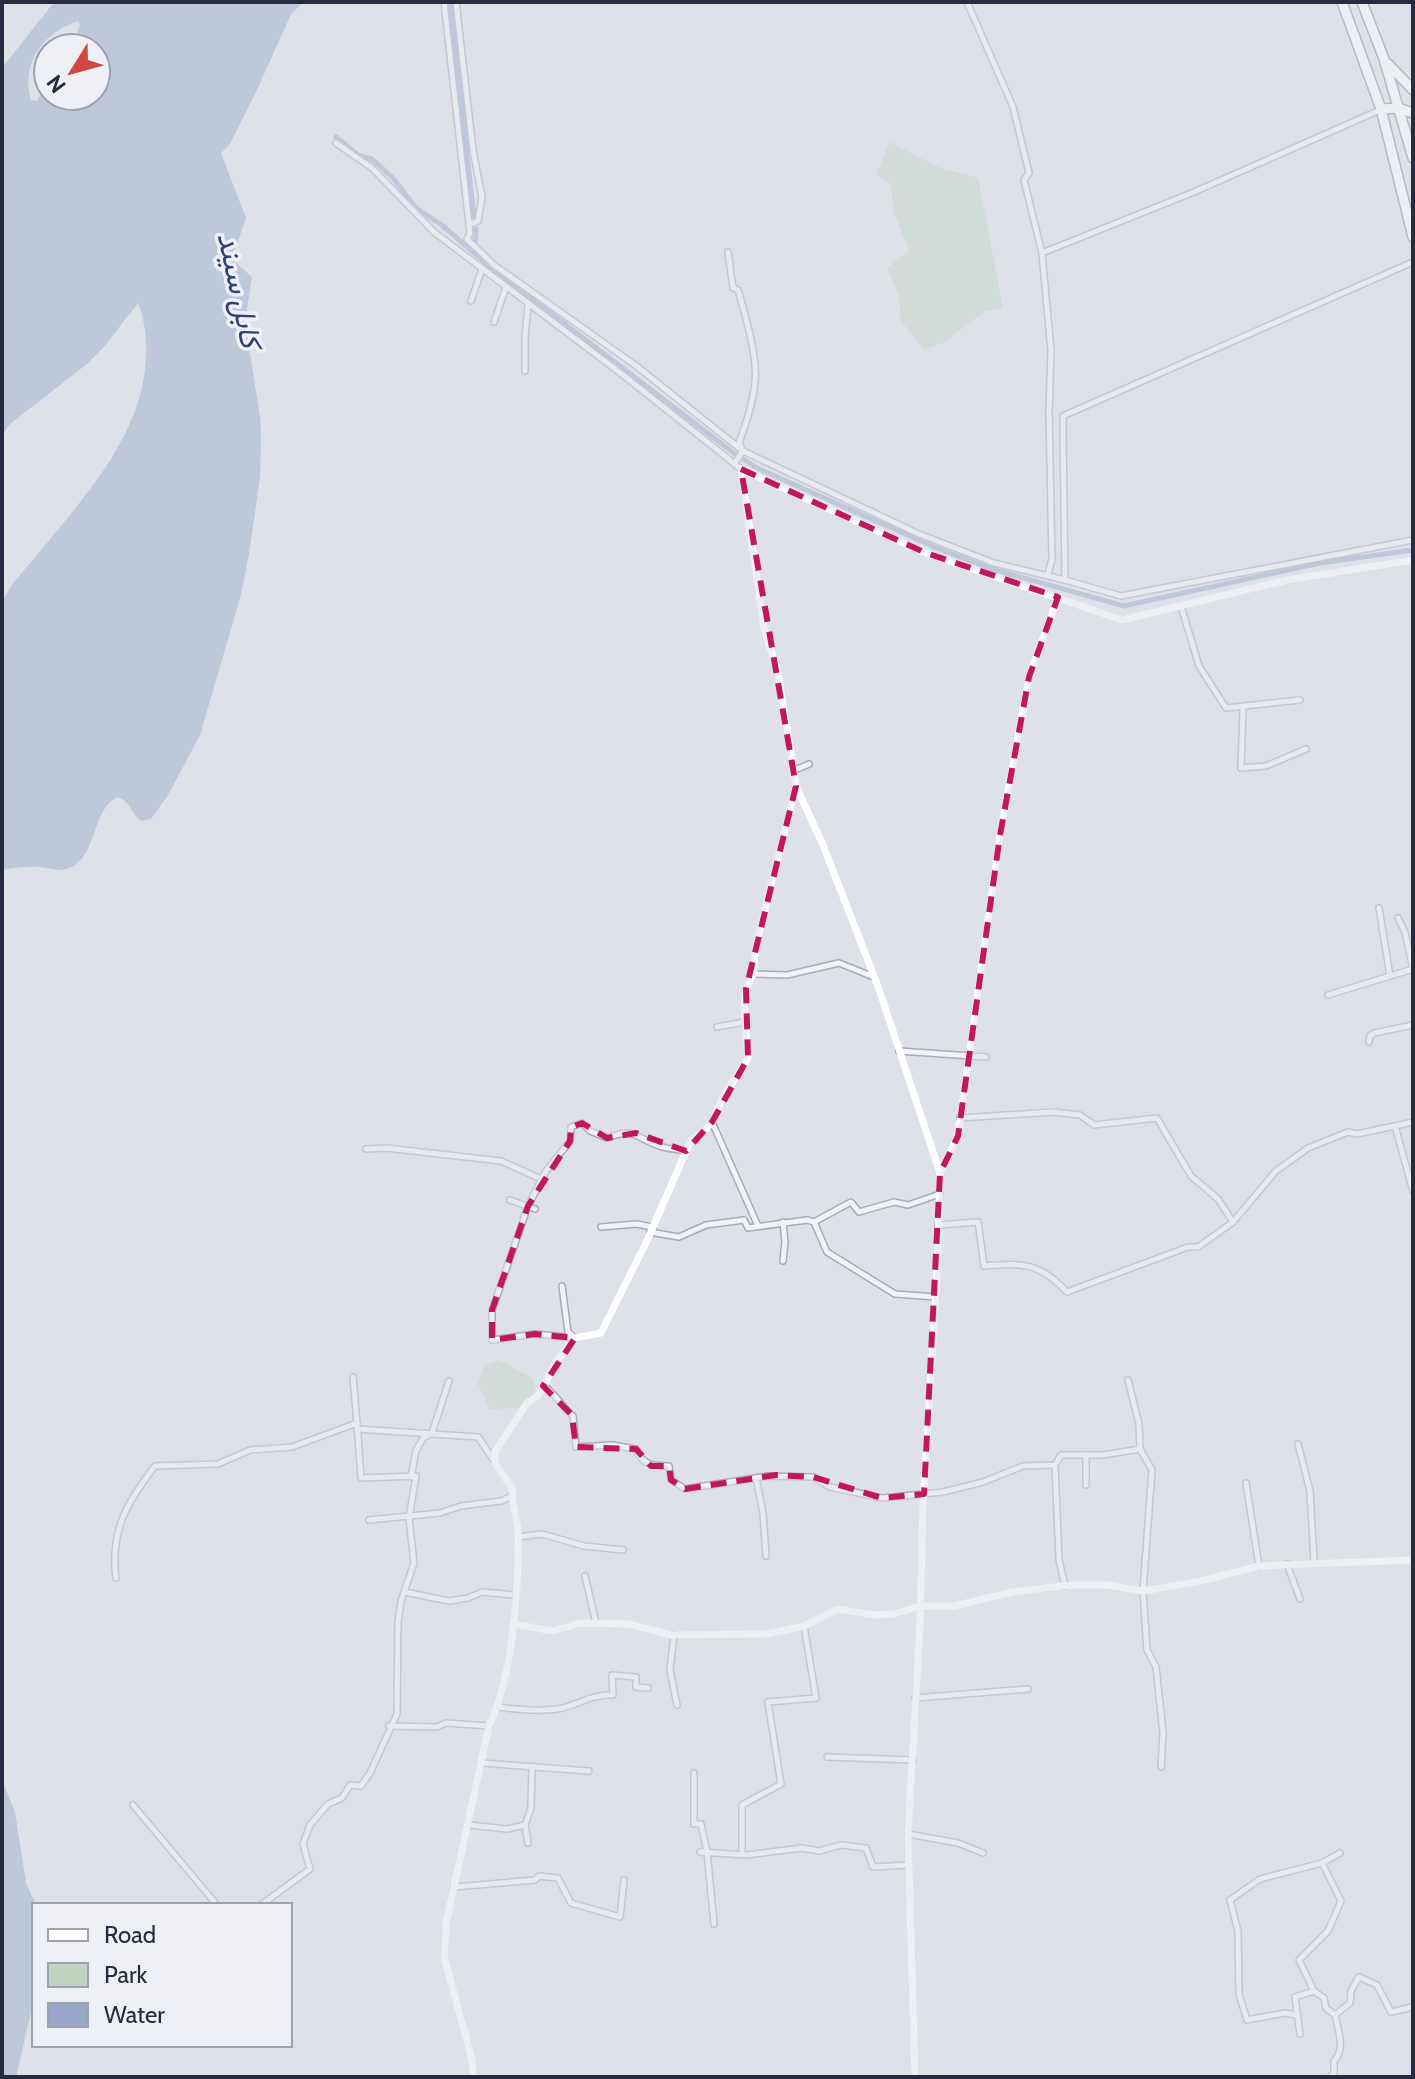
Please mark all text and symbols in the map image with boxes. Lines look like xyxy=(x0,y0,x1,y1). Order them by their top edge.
north arrow xyxy=(32,32,112,112)
text: N xyxy=(41,69,72,98)
water label: کابل سيند xyxy=(210,229,271,356)
legend xyxy=(32,1903,292,2047)
text: Road xyxy=(104,1920,156,1949)
text: Park xyxy=(104,1960,147,1989)
text: Water xyxy=(104,2000,165,2029)

